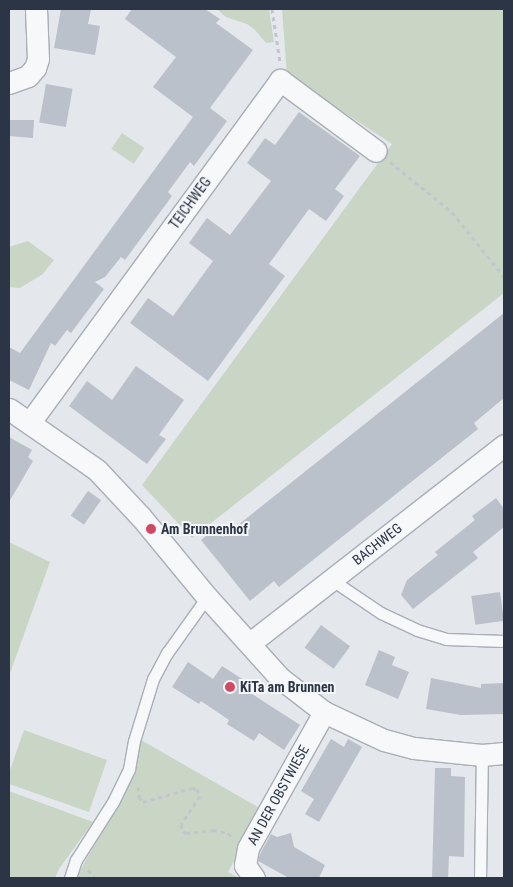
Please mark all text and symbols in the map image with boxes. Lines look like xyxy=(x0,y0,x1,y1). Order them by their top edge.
street label: TEICHWEG xyxy=(165,174,215,232)
street label: BACHWEG xyxy=(349,519,405,569)
place label: Am Brunnenhof xyxy=(161,521,248,537)
marker: Am Brunnenhof xyxy=(145,523,157,535)
place label: KiTa am Brunnen xyxy=(240,679,335,695)
marker: KiTa am Brunnen xyxy=(224,681,236,693)
street label: AN DER OBSTWIESE xyxy=(244,742,312,848)

